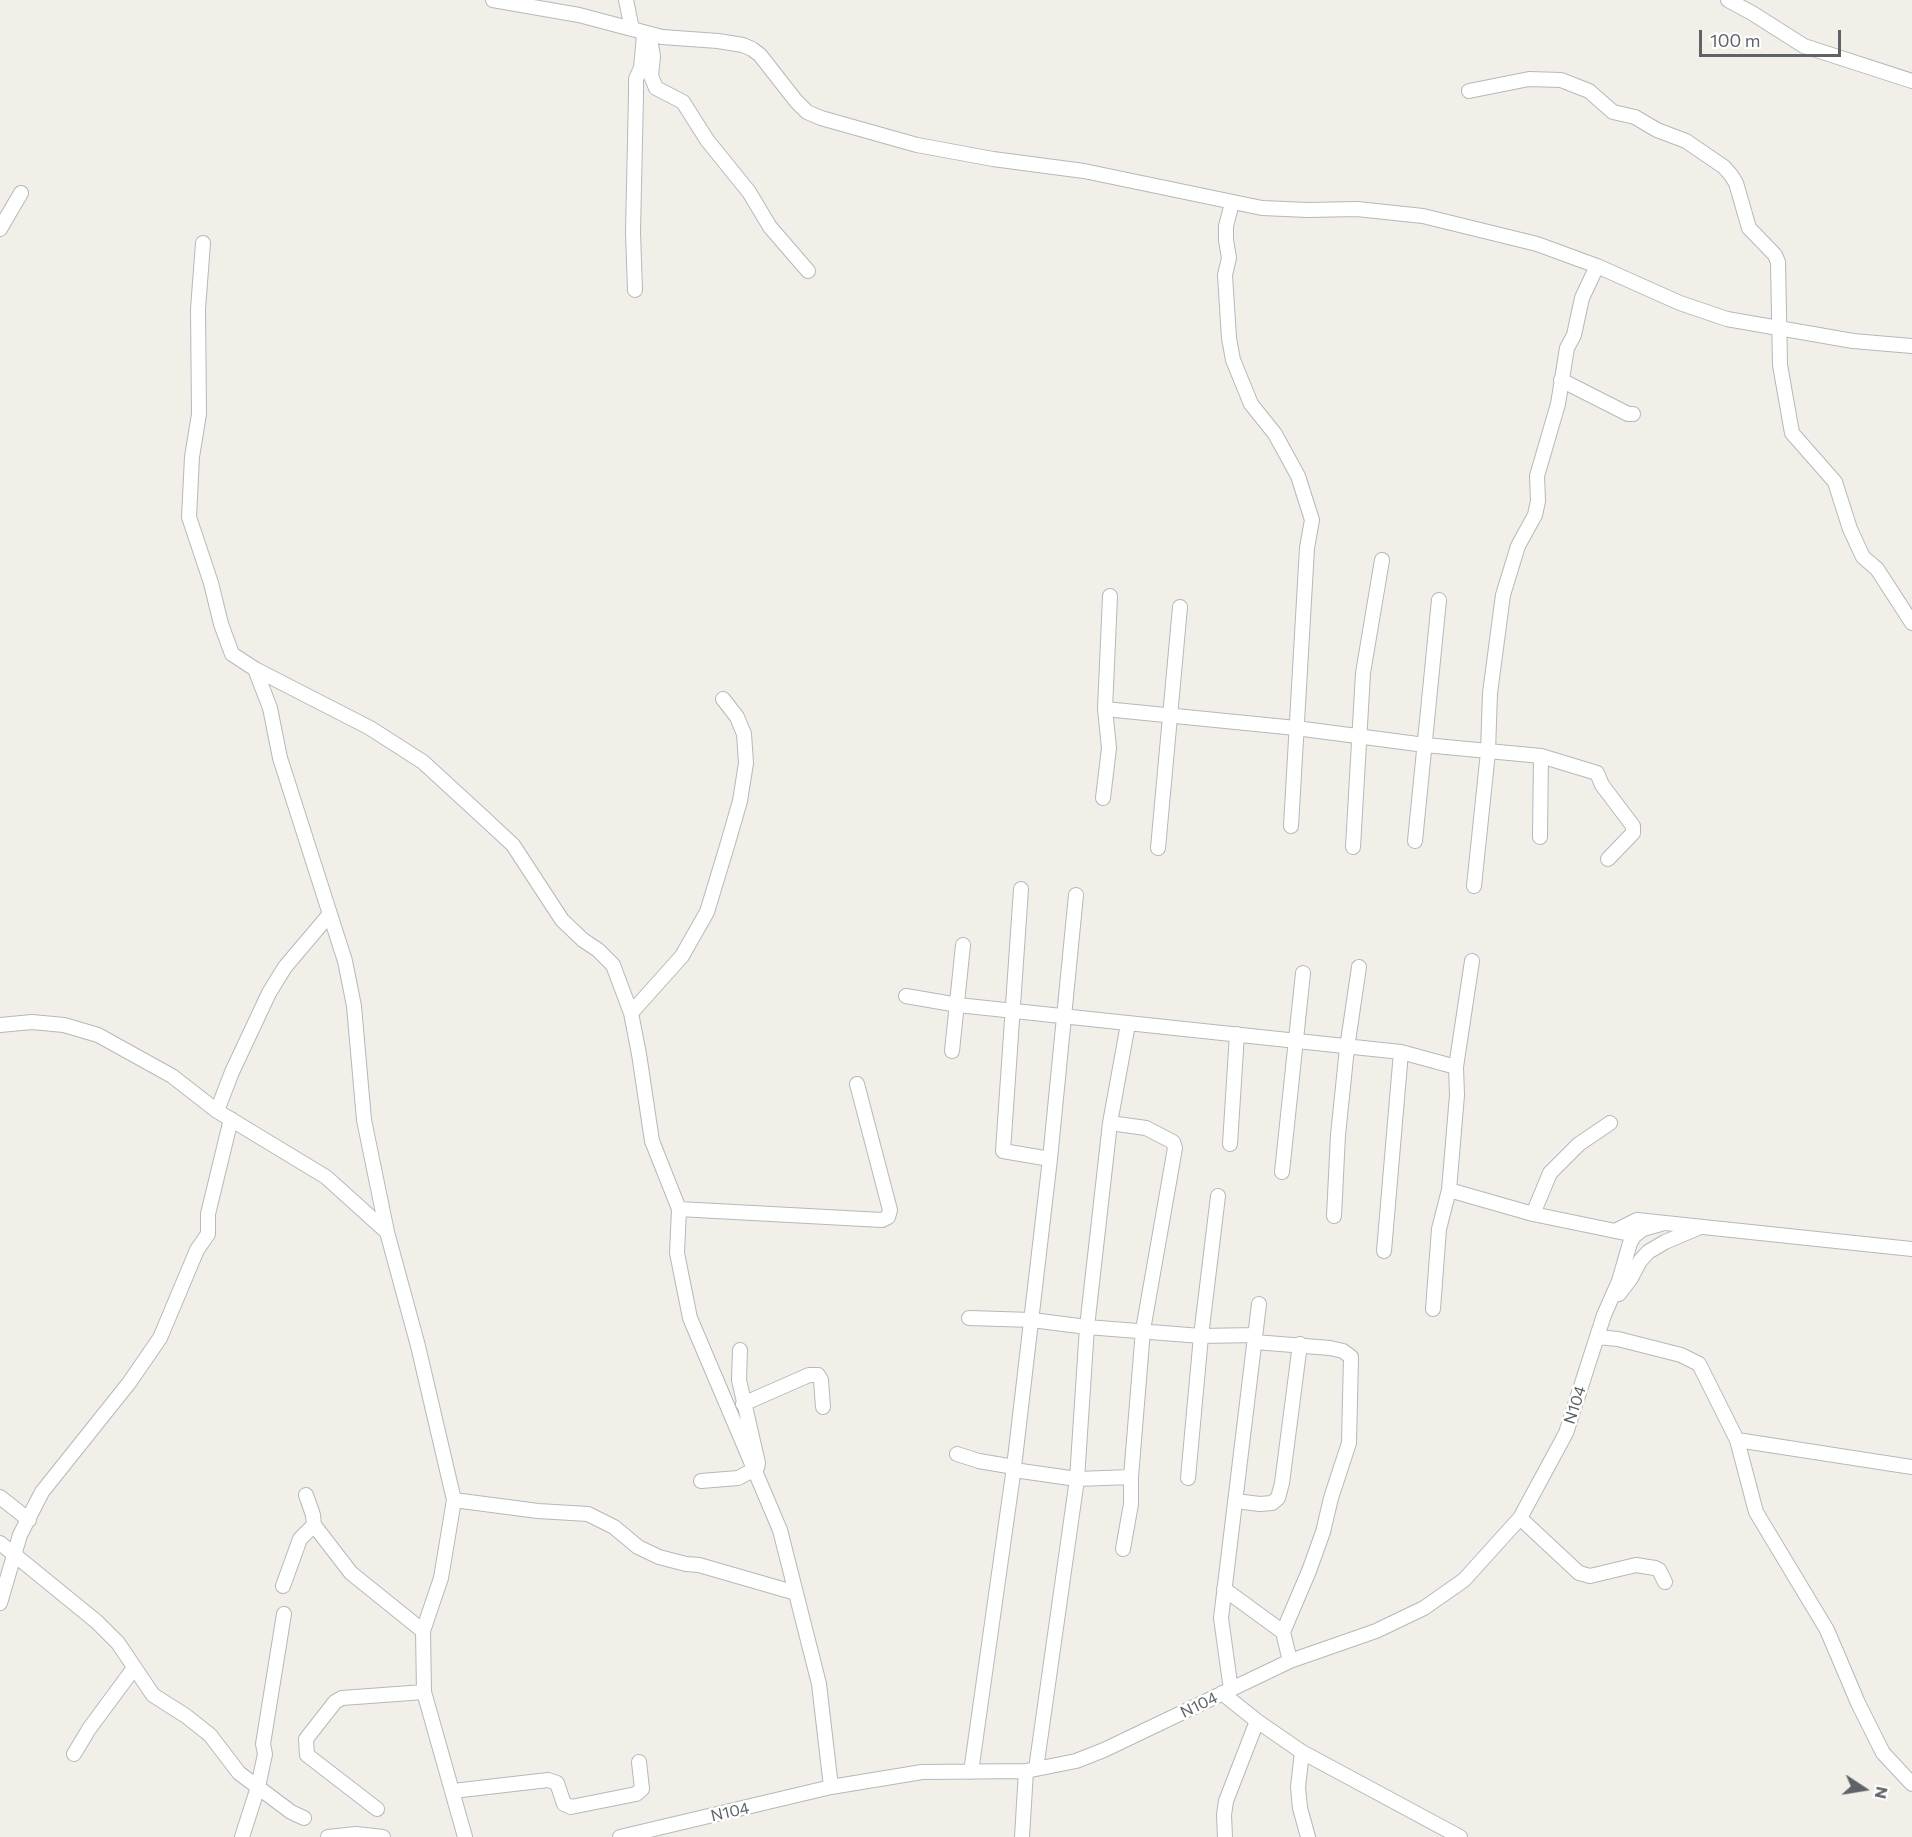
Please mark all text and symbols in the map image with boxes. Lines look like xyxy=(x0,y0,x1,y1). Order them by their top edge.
scale bar xyxy=(1702,18,1844,56)
text: 100 m xyxy=(1710,29,1760,51)
street label: N104 xyxy=(1560,1384,1590,1426)
street label: N104 xyxy=(1177,1688,1221,1722)
north arrow xyxy=(1834,1759,1894,1819)
text: N xyxy=(1872,1785,1893,1801)
street label: N104 xyxy=(709,1798,751,1826)

